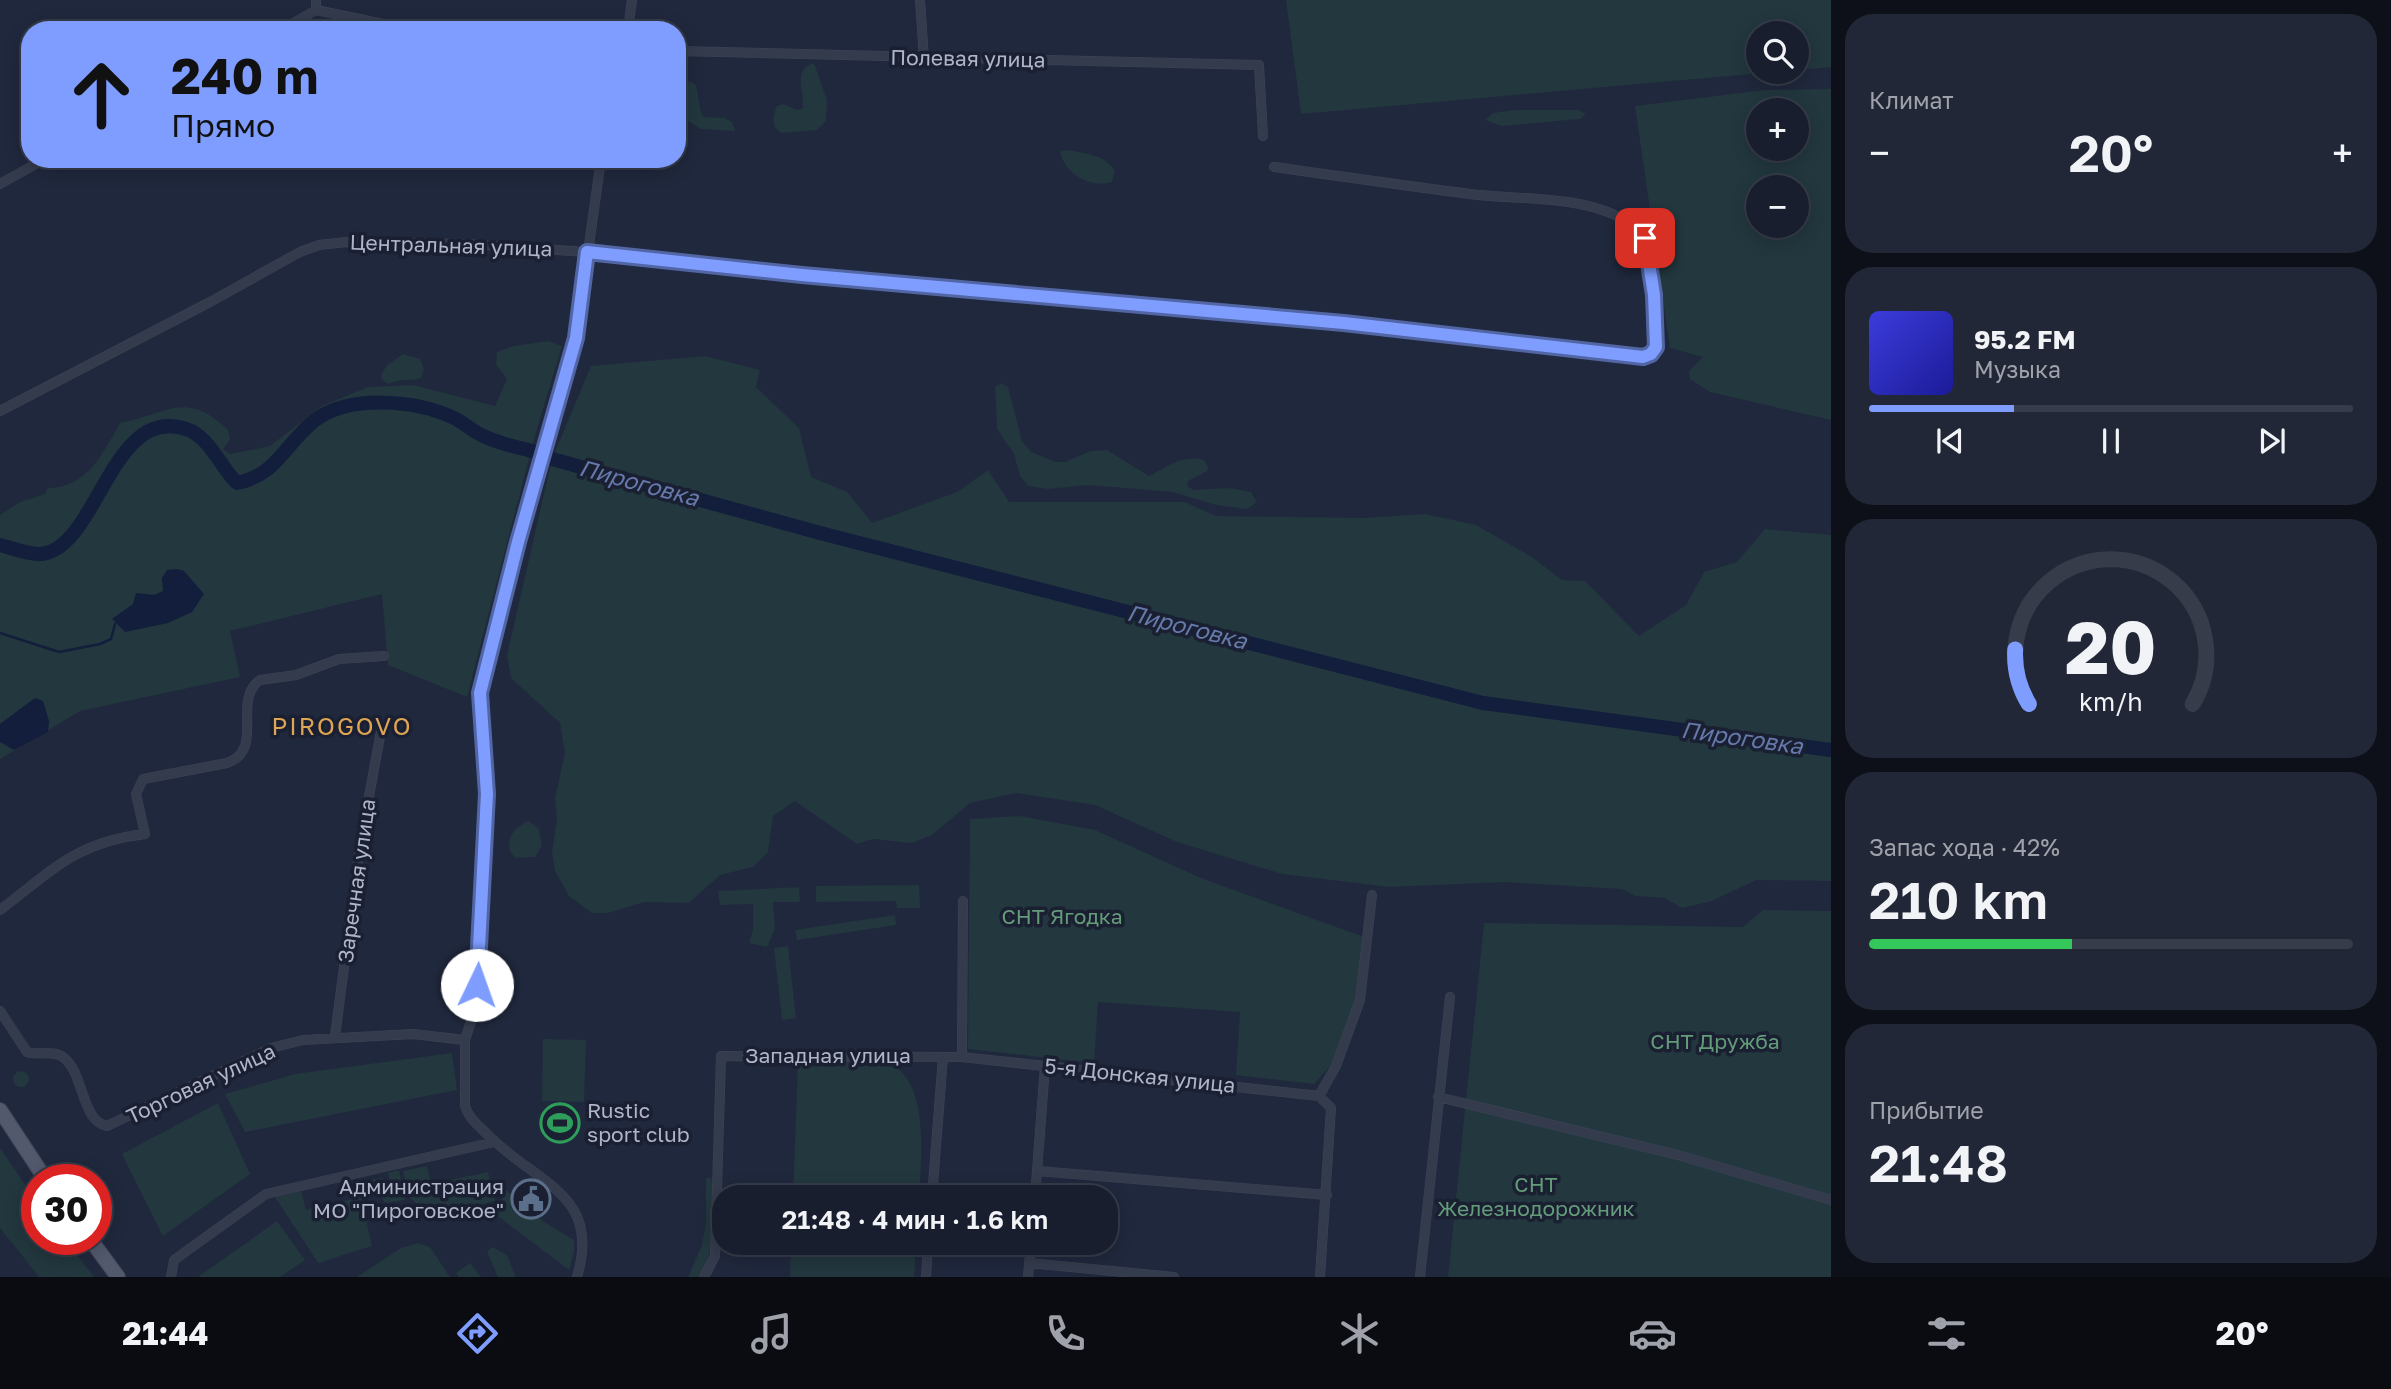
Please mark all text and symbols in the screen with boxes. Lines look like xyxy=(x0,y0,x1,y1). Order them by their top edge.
map controls xyxy=(1746,21,1809,238)
button: search xyxy=(1746,21,1809,84)
street label: Полевая улица xyxy=(890,44,1046,72)
text: 240 m xyxy=(171,46,319,105)
icon: ahead xyxy=(56,49,147,140)
text: Климат xyxy=(1869,86,1954,114)
button: + xyxy=(1746,98,1809,161)
text: Прямо xyxy=(171,106,275,144)
text: 20° xyxy=(2069,121,2153,183)
text: − xyxy=(1869,130,1890,175)
text: + xyxy=(2332,130,2353,175)
button: − xyxy=(1746,175,1809,238)
pin xyxy=(1615,208,1675,268)
icon: arrive xyxy=(1626,219,1664,257)
street label: Центральная улица xyxy=(349,228,553,262)
text: 95.2 FM xyxy=(1974,324,2076,355)
text: Музыка xyxy=(1974,355,2061,383)
icon: previous xyxy=(1931,422,1969,460)
icon: pause xyxy=(2092,422,2130,460)
icon: next xyxy=(2253,422,2291,460)
water label: Пироговка xyxy=(577,453,703,512)
water label: Пироговка xyxy=(1124,598,1251,655)
text: 20 xyxy=(2065,604,2157,691)
text: km/h xyxy=(2079,686,2143,717)
district label: PIROGOVO xyxy=(272,711,412,740)
water label: Пироговка xyxy=(1680,715,1806,760)
street label: Заречная улица xyxy=(332,797,380,965)
text: Запас хода · 42% xyxy=(1869,833,2060,861)
text: 210 km xyxy=(1869,868,2048,930)
park label: СНТ Ягодка xyxy=(1001,903,1123,929)
position arrow xyxy=(440,948,514,1022)
park label: СНТ Дружба xyxy=(1650,1028,1780,1054)
street label: Торговая улица xyxy=(122,1037,279,1129)
street label: Западная улица xyxy=(745,1042,911,1068)
street label: 5-я Донская улица xyxy=(1043,1052,1237,1098)
text: Прибытие xyxy=(1869,1096,1984,1124)
place label: Rustic sport club xyxy=(587,1097,690,1147)
sports icon: Rustic sport club xyxy=(539,1102,581,1144)
text: 21:48 xyxy=(1869,1131,2008,1193)
speed limit sign: 30 xyxy=(21,1164,112,1255)
park label: СНТ Железнодорожник xyxy=(1437,1171,1635,1221)
place label: Администрация МО "Пироговское" xyxy=(313,1173,504,1223)
public building icon: Администрация МО "Пироговское" xyxy=(510,1178,552,1220)
text: 21:48 · 4 мин · 1.6 km xyxy=(782,1204,1048,1235)
icon: directions xyxy=(453,1309,502,1358)
icon: music xyxy=(747,1309,796,1358)
icon: phone xyxy=(1041,1309,1090,1358)
icon: climate xyxy=(1335,1309,1384,1358)
icon: car xyxy=(1628,1309,1677,1358)
icon: filters xyxy=(1922,1309,1971,1358)
text: 21:44 xyxy=(122,1314,209,1352)
text: 20° xyxy=(2216,1314,2269,1352)

